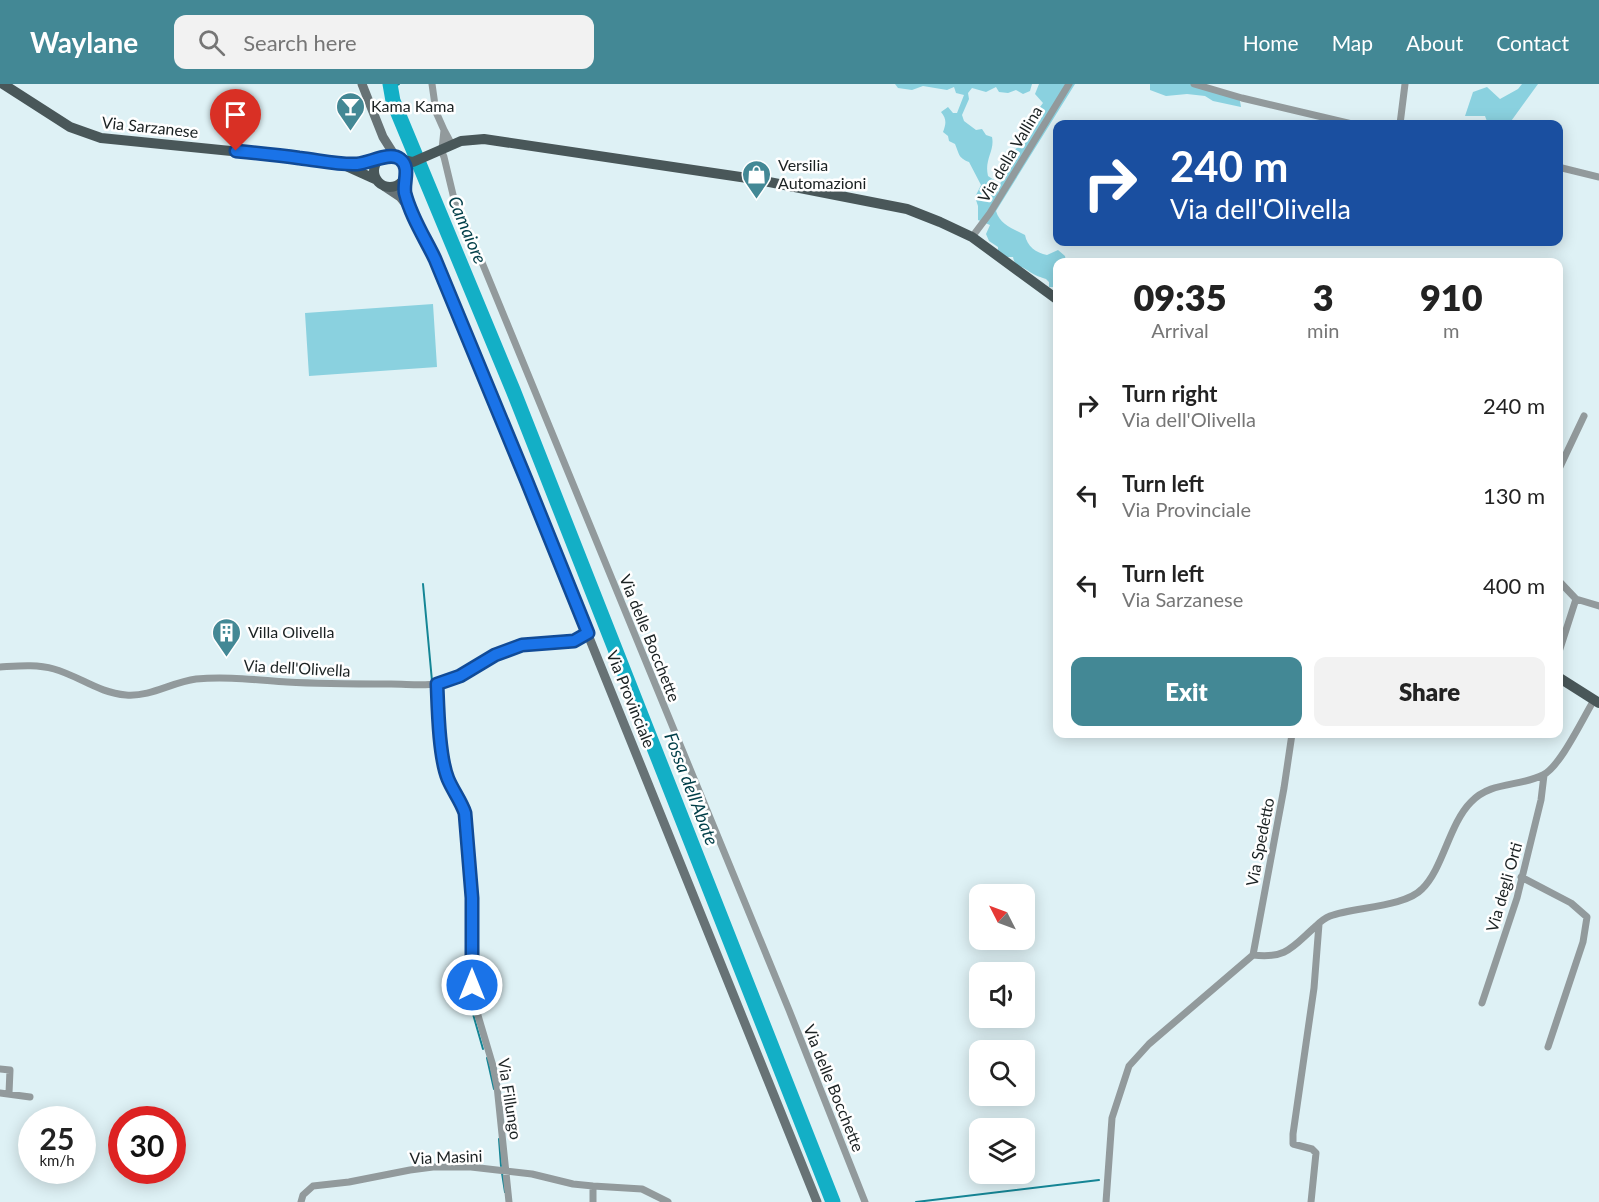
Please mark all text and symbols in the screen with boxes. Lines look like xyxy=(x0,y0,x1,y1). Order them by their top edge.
search box xyxy=(174,15,594,69)
text: Waylane xyxy=(30,25,138,59)
icon: search xyxy=(195,26,228,59)
text: Search here xyxy=(243,29,357,56)
text: Home xyxy=(1243,30,1299,55)
text: Map xyxy=(1332,30,1373,55)
text: About xyxy=(1406,30,1463,55)
text: Contact xyxy=(1496,30,1569,55)
pin xyxy=(210,89,261,151)
bar icon: Kama Kama xyxy=(334,90,366,132)
place label: Kama Kama xyxy=(371,96,454,115)
icon: arrive xyxy=(219,98,252,131)
street label: Via della Vallina xyxy=(973,102,1046,205)
street label: Via Sarzanese xyxy=(101,112,199,141)
text: 240 m xyxy=(1170,141,1288,191)
icon: right xyxy=(1071,144,1149,222)
place label: Versilia Automazioni xyxy=(778,155,866,192)
shop icon: Versilia Automazioni xyxy=(741,158,773,200)
water label: Camaiore xyxy=(444,192,492,267)
text: Via dell'Olivella xyxy=(1170,192,1351,225)
text: 09:35 xyxy=(1133,275,1227,319)
text: 3 xyxy=(1313,275,1334,319)
text: 910 xyxy=(1420,275,1483,319)
text: Arrival xyxy=(1151,318,1209,342)
text: min xyxy=(1307,318,1339,342)
text: m xyxy=(1443,318,1459,342)
text: Turn right xyxy=(1122,380,1217,407)
icon: right xyxy=(1071,389,1104,422)
text: 240 m xyxy=(1483,392,1545,419)
text: Via dell'Olivella xyxy=(1122,407,1256,431)
text: Turn left xyxy=(1122,470,1204,497)
icon: left xyxy=(1071,479,1104,512)
text: 130 m xyxy=(1483,482,1545,509)
text: Via Provinciale xyxy=(1122,497,1251,521)
text: Turn left xyxy=(1122,560,1204,587)
icon: left xyxy=(1071,569,1104,602)
street label: Via delle Bocchette xyxy=(616,572,685,704)
text: 400 m xyxy=(1483,572,1545,599)
text: Via Sarzanese xyxy=(1122,587,1243,611)
building icon: Villa Olivella xyxy=(211,616,243,658)
place label: Villa Olivella xyxy=(248,622,335,641)
street label: Via Provinciale xyxy=(603,647,660,750)
street label: Via dell'Olivella xyxy=(243,655,351,680)
button: Exit xyxy=(1071,657,1302,726)
button: Share xyxy=(1314,657,1545,726)
water label: Fossa dell'Abate xyxy=(660,729,724,848)
street label: Via Spedetto xyxy=(1242,796,1277,888)
street label: Via degli Orti xyxy=(1482,840,1525,934)
north arrow xyxy=(969,884,1035,950)
map controls xyxy=(969,884,1035,1184)
position arrow xyxy=(440,953,504,1017)
button: sound xyxy=(969,962,1035,1028)
street label: Via delle Bocchette xyxy=(800,1022,869,1154)
button: search xyxy=(969,1040,1035,1106)
street label: Via Fillungo xyxy=(495,1057,526,1141)
speed limit sign: 30 xyxy=(108,1106,186,1184)
button: layers xyxy=(969,1118,1035,1184)
text: 25 xyxy=(40,1120,74,1156)
street label: Via Masini xyxy=(409,1146,483,1167)
text: km/h xyxy=(39,1151,75,1169)

